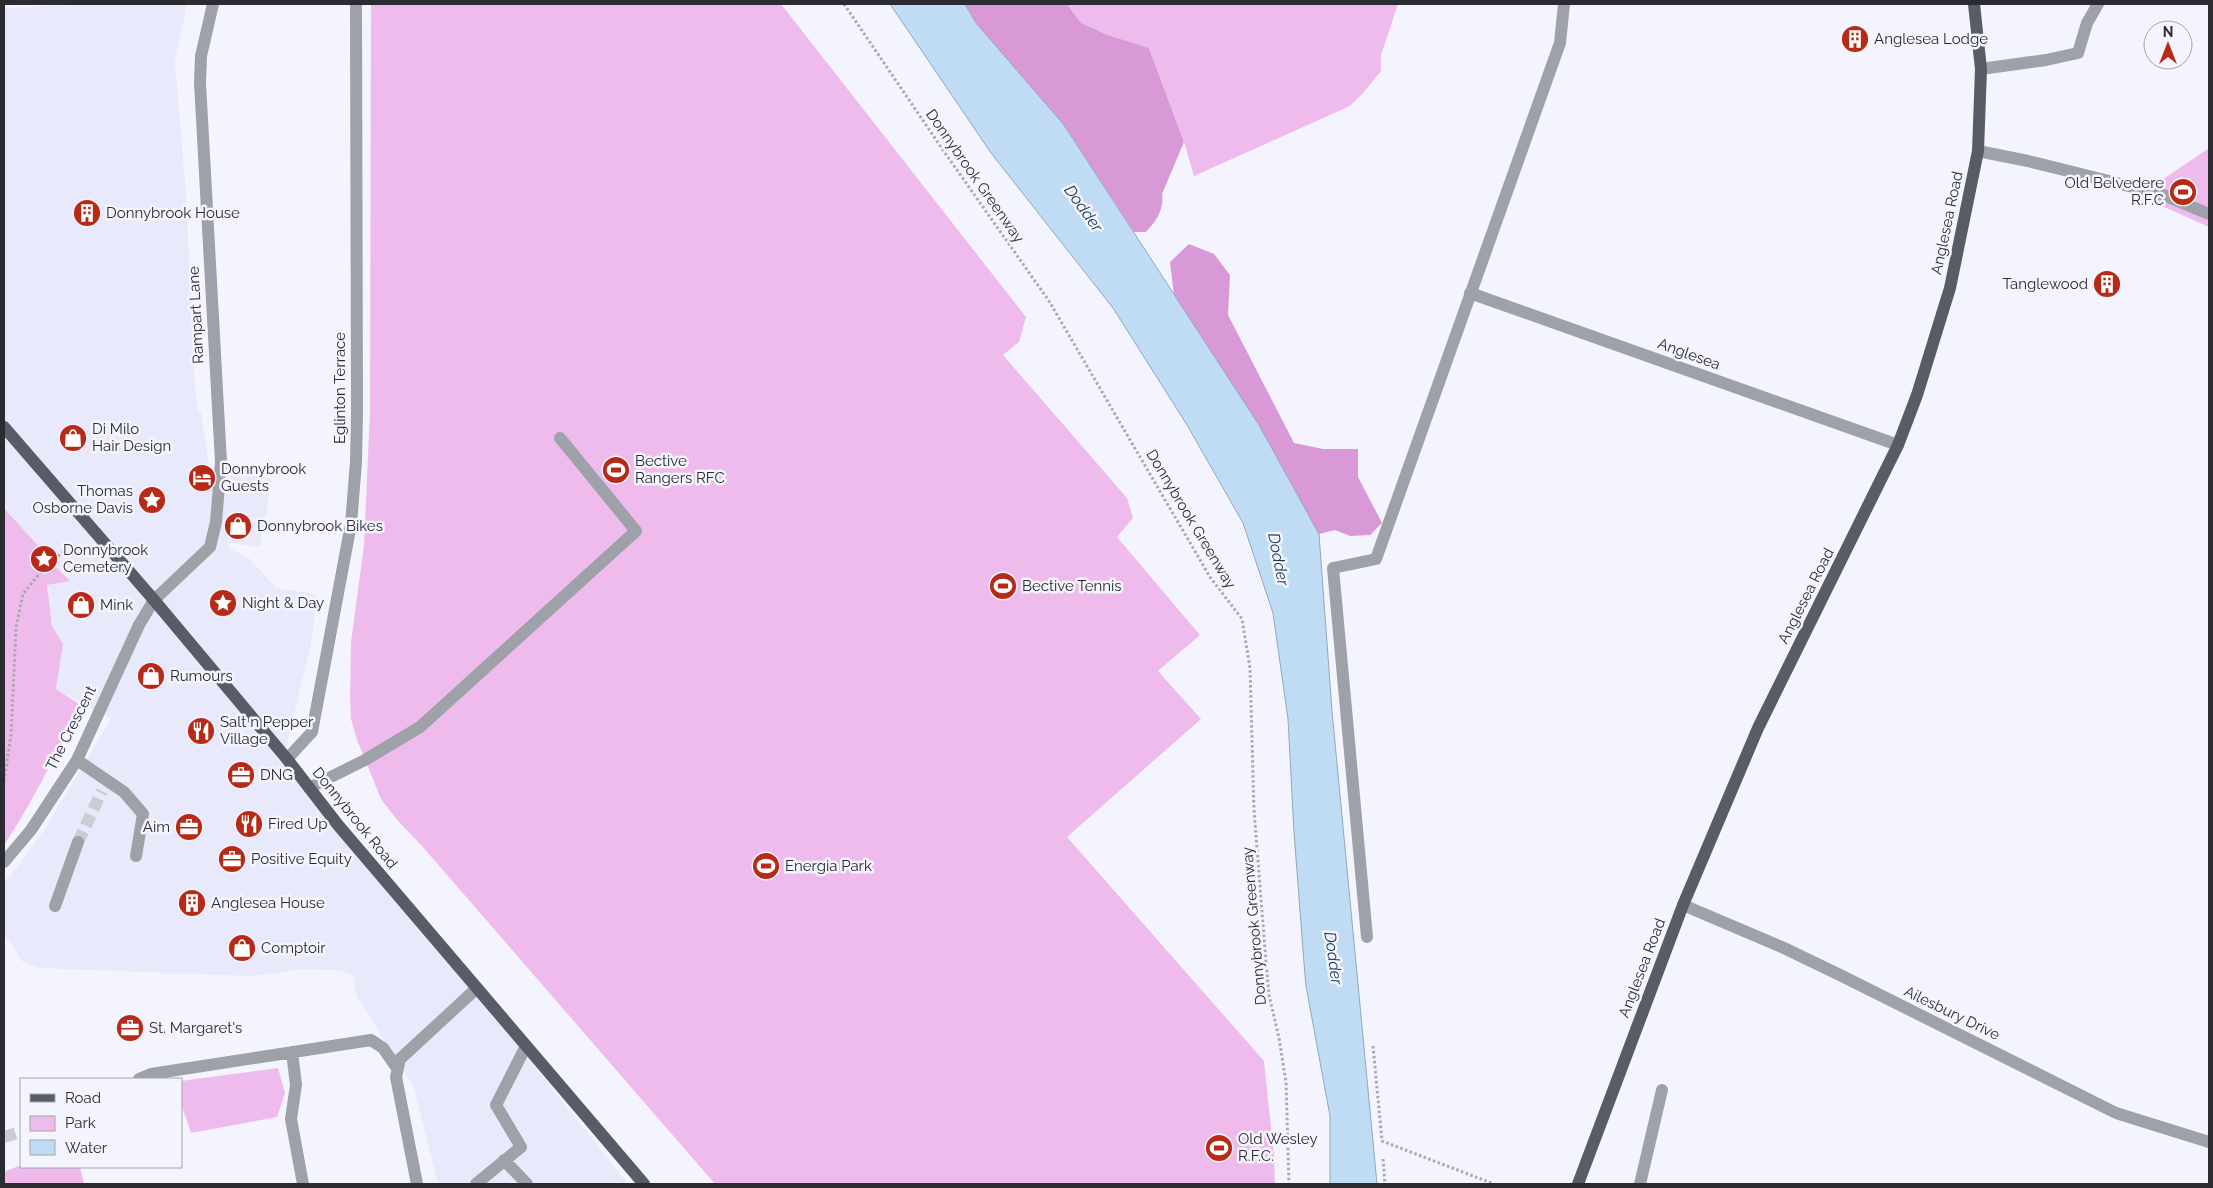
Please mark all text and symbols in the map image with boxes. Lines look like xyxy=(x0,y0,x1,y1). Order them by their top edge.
north arrow xyxy=(2143,20,2193,70)
building icon: Anglesea Lodge xyxy=(1840,24,1870,54)
text: N xyxy=(2163,24,2173,40)
place label: Anglesea Lodge xyxy=(1874,30,1988,48)
street label: Donnybrook Greenway xyxy=(922,106,1028,246)
street label: Anglesea Road xyxy=(1927,170,1967,276)
place label: Old Belvedere R.F.C xyxy=(2064,174,2164,209)
sports icon: Old Belvedere R.F.C xyxy=(2168,177,2198,207)
water label: Dodder xyxy=(1060,181,1107,236)
building icon: Donnybrook House xyxy=(72,198,102,228)
place label: Donnybrook House xyxy=(106,204,240,222)
street label: Rampart Lane xyxy=(184,266,208,364)
building icon: Tanglewood xyxy=(2092,269,2122,299)
place label: Tanglewood xyxy=(2002,275,2088,293)
street label: Eglinton Terrace xyxy=(331,332,349,444)
street label: Anglesea xyxy=(1655,334,1723,374)
place label: Di Milo Hair Design xyxy=(92,420,171,455)
shop icon: Di Milo Hair Design xyxy=(58,423,88,453)
street label: Donnybrook Greenway xyxy=(1142,446,1240,592)
place label: Bective Rangers RFC xyxy=(635,452,725,487)
sports icon: Bective Rangers RFC xyxy=(601,455,631,485)
place label: Donnybrook Guests xyxy=(221,460,306,495)
hotel icon: Donnybrook Guests xyxy=(187,463,217,493)
place label: Thomas Osborne Davis xyxy=(33,482,133,517)
place icon: Thomas Osborne Davis xyxy=(137,485,167,515)
shop icon: Donnybrook Bikes xyxy=(223,511,253,541)
place label: Donnybrook Bikes xyxy=(257,517,383,535)
water label: Dodder xyxy=(1264,531,1293,588)
place label: Donnybrook Cemetery xyxy=(63,541,148,576)
place icon: Donnybrook Cemetery xyxy=(29,544,59,574)
street label: Anglesea Road xyxy=(1774,545,1838,647)
sports icon: Bective Tennis xyxy=(988,571,1018,601)
place label: Bective Tennis xyxy=(1022,577,1122,595)
place icon: Night & Day xyxy=(208,588,238,618)
shop icon: Mink xyxy=(66,590,96,620)
place label: Night & Day xyxy=(242,594,324,612)
place label: Mink xyxy=(100,596,133,614)
shop icon: Rumours xyxy=(136,661,166,691)
place label: Rumours xyxy=(170,667,233,685)
street label: The Crescent xyxy=(42,683,100,773)
place label: Salt n Pepper Village xyxy=(220,713,314,748)
restaurant icon: Salt n Pepper Village xyxy=(186,716,216,746)
office icon: DNG xyxy=(226,760,256,790)
street label: Donnybrook Road xyxy=(309,764,401,872)
place label: DNG xyxy=(260,766,293,784)
restaurant icon: Fired Up xyxy=(234,809,264,839)
office icon: Aim xyxy=(174,812,204,842)
place label: Fired Up xyxy=(268,815,328,833)
place label: Aim xyxy=(143,818,170,836)
office icon: Positive Equity xyxy=(217,844,247,874)
street label: Donnybrook Greenway xyxy=(1238,846,1270,1006)
place label: Positive Equity xyxy=(251,850,352,868)
sports icon: Energia Park xyxy=(751,851,781,881)
place label: Energia Park xyxy=(785,857,872,875)
building icon: Anglesea House xyxy=(177,888,207,918)
place label: Anglesea House xyxy=(211,894,325,912)
street label: Anglesea Road xyxy=(1615,916,1669,1020)
water label: Dodder xyxy=(1320,930,1347,986)
shop icon: Comptoir xyxy=(227,933,257,963)
place label: Comptoir xyxy=(261,939,326,957)
street label: Ailesbury Drive xyxy=(1901,982,2003,1044)
office icon: St. Margaret's xyxy=(115,1013,145,1043)
place label: St. Margaret's xyxy=(149,1019,242,1037)
legend xyxy=(20,1078,182,1168)
text: Road xyxy=(65,1089,101,1107)
text: Park xyxy=(65,1114,96,1132)
place label: Old Wesley R.F.C. xyxy=(1238,1130,1318,1165)
sports icon: Old Wesley R.F.C. xyxy=(1204,1133,1234,1163)
text: Water xyxy=(65,1139,108,1157)

